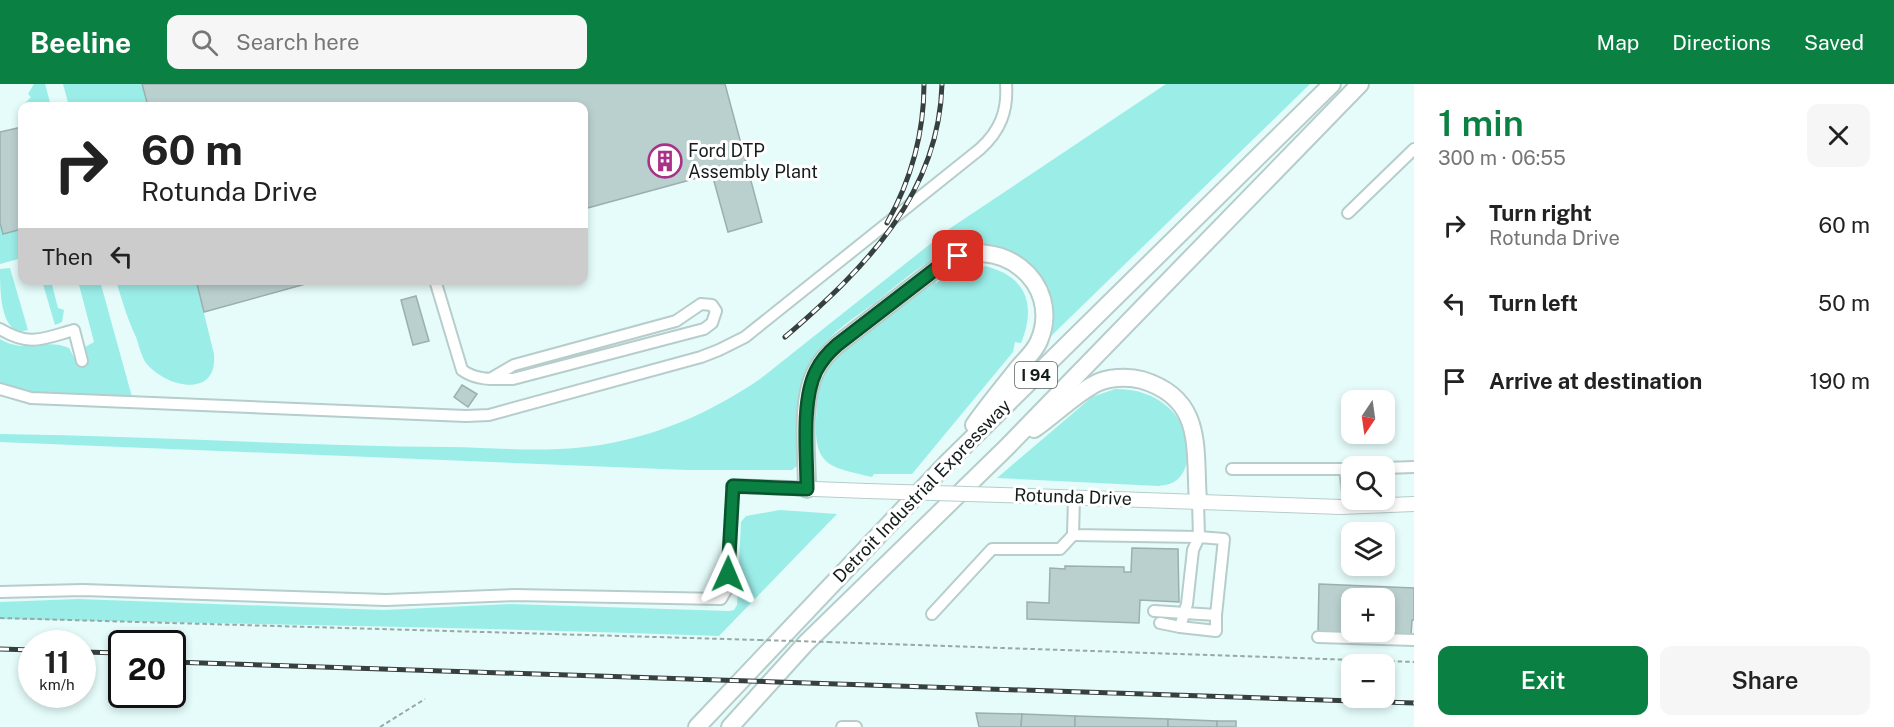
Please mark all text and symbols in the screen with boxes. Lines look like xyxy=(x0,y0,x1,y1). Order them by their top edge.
search box xyxy=(167,15,587,69)
text: Beeline xyxy=(30,26,131,59)
icon: search xyxy=(188,26,221,59)
text: Search here xyxy=(236,29,360,55)
text: Map xyxy=(1597,30,1639,55)
text: Directions xyxy=(1672,30,1771,55)
text: Saved xyxy=(1804,30,1864,55)
text: 1 min xyxy=(1438,102,1524,144)
button: close xyxy=(1807,104,1870,167)
text: 60 m xyxy=(141,125,243,174)
icon: right xyxy=(42,126,120,204)
place label: Ford DTP Assembly Plant xyxy=(688,140,818,182)
building icon: Ford DTP Assembly Plant xyxy=(647,143,683,179)
text: 300 m · 06:55 xyxy=(1438,146,1566,170)
text: Rotunda Drive xyxy=(141,175,317,207)
text: Turn right xyxy=(1489,200,1592,226)
icon: right xyxy=(1438,209,1471,242)
text: 60 m xyxy=(1819,212,1870,238)
text: Rotunda Drive xyxy=(1489,226,1620,250)
pin xyxy=(932,230,983,281)
icon: arrive xyxy=(941,239,974,272)
icon: left xyxy=(105,240,138,273)
text: Then xyxy=(42,244,93,270)
icon: left xyxy=(1438,287,1471,320)
text: Turn left xyxy=(1489,290,1578,316)
text: 50 m xyxy=(1818,290,1870,316)
road number: I 94 xyxy=(1015,362,1057,388)
icon: arrive xyxy=(1438,365,1471,398)
text: Arrive at destination xyxy=(1489,368,1702,394)
text: 190 m xyxy=(1810,368,1870,394)
north arrow xyxy=(1341,390,1395,444)
map controls xyxy=(1341,390,1395,708)
street label: Detroit Industrial Expressway xyxy=(829,395,1015,586)
button: search xyxy=(1341,456,1395,510)
street label: Rotunda Drive xyxy=(1014,484,1132,509)
button: layers xyxy=(1341,522,1395,576)
position arrow xyxy=(696,542,760,606)
button: + xyxy=(1341,588,1395,642)
speed limit sign: 20 xyxy=(108,630,186,708)
text: 11 xyxy=(44,644,70,680)
button: Exit xyxy=(1438,646,1648,715)
button: Share xyxy=(1660,646,1870,715)
button: − xyxy=(1341,654,1395,708)
text: km/h xyxy=(39,676,75,693)

